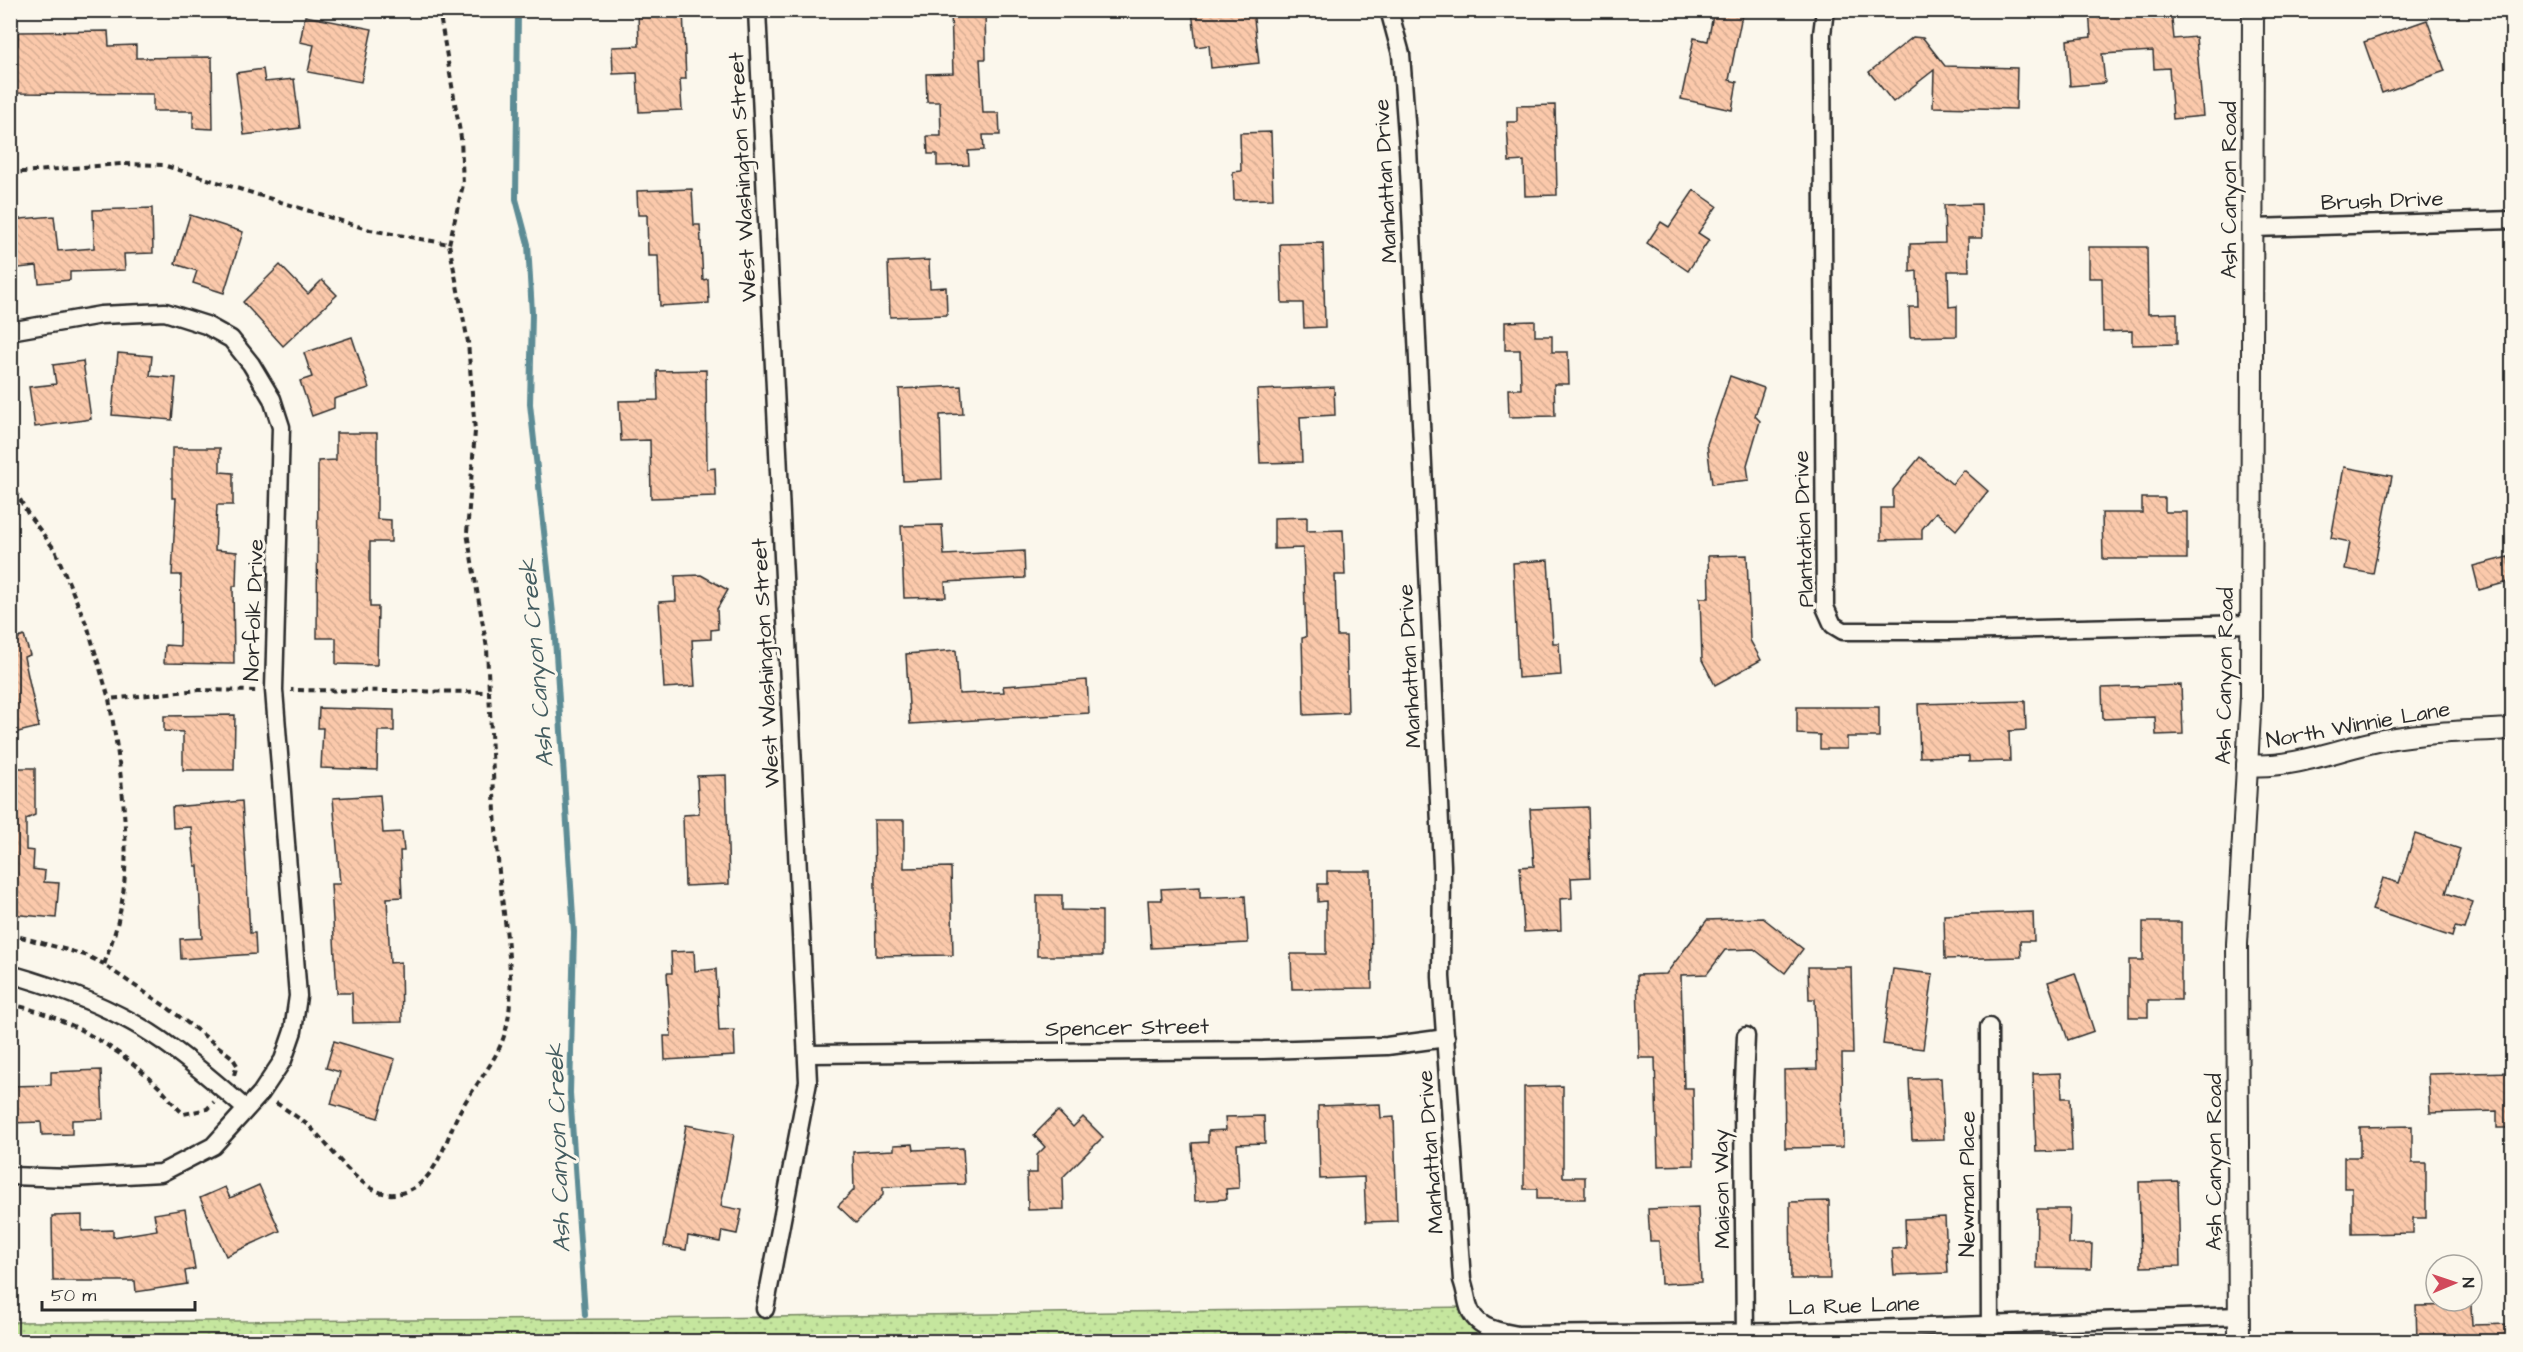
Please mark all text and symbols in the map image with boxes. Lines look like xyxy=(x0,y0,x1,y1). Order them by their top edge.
street label: West Washington Street xyxy=(721,51,766,303)
street label: Manhattan Drive xyxy=(1366,98,1406,264)
street label: Ash Canyon Road xyxy=(2214,101,2246,279)
street label: Brush Drive xyxy=(2320,183,2444,219)
street label: Plantation Drive xyxy=(1786,450,1822,608)
street label: West Washington Street xyxy=(744,537,789,789)
street label: Norfolk Drive xyxy=(236,538,272,682)
water label: Ash Canyon Creek xyxy=(511,556,563,769)
street label: Manhattan Drive xyxy=(1390,583,1430,749)
street label: Ash Canyon Road xyxy=(2208,587,2243,765)
street label: North Winnie Lane xyxy=(2264,694,2453,756)
street label: Spencer Street xyxy=(1045,1011,1209,1045)
water label: Ash Canyon Creek xyxy=(538,1042,580,1253)
street label: Manhattan Drive xyxy=(1410,1069,1452,1235)
street label: Ash Canyon Road xyxy=(2199,1073,2231,1251)
street label: Newman Place xyxy=(1952,1111,1983,1257)
street label: Maison Way xyxy=(1705,1129,1740,1249)
north arrow xyxy=(2424,1253,2484,1313)
scale bar xyxy=(42,1274,195,1312)
text: N xyxy=(2457,1277,2479,1288)
text: 50 m xyxy=(51,1283,96,1308)
street label: La Rue Lane xyxy=(1787,1288,1921,1324)

